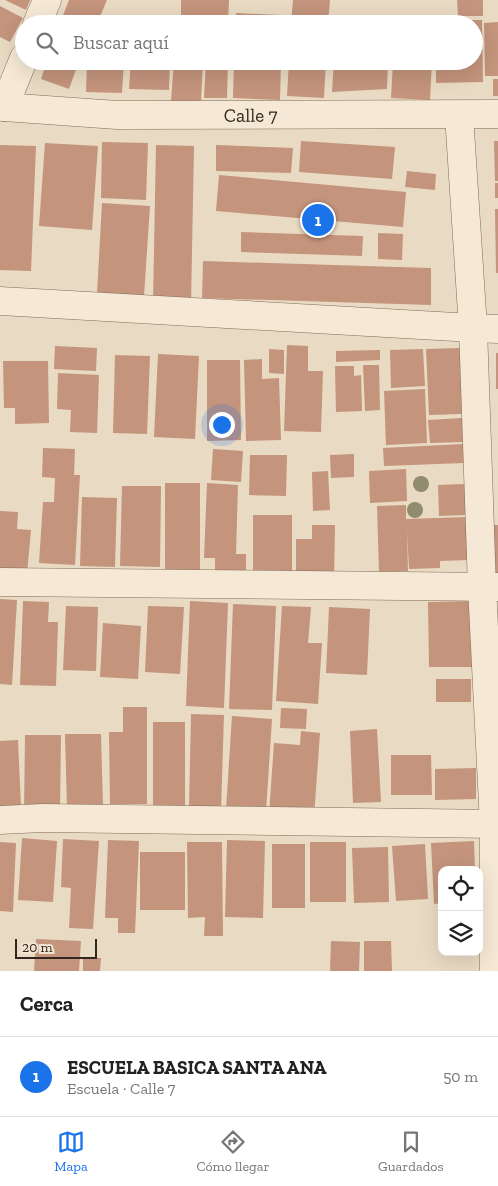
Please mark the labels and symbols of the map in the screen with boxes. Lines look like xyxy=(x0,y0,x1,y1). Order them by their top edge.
street label: Calle 7 xyxy=(224,104,278,127)
pin: 1 xyxy=(302,201,334,239)
your location xyxy=(209,412,235,438)
scale bar xyxy=(15,936,98,959)

